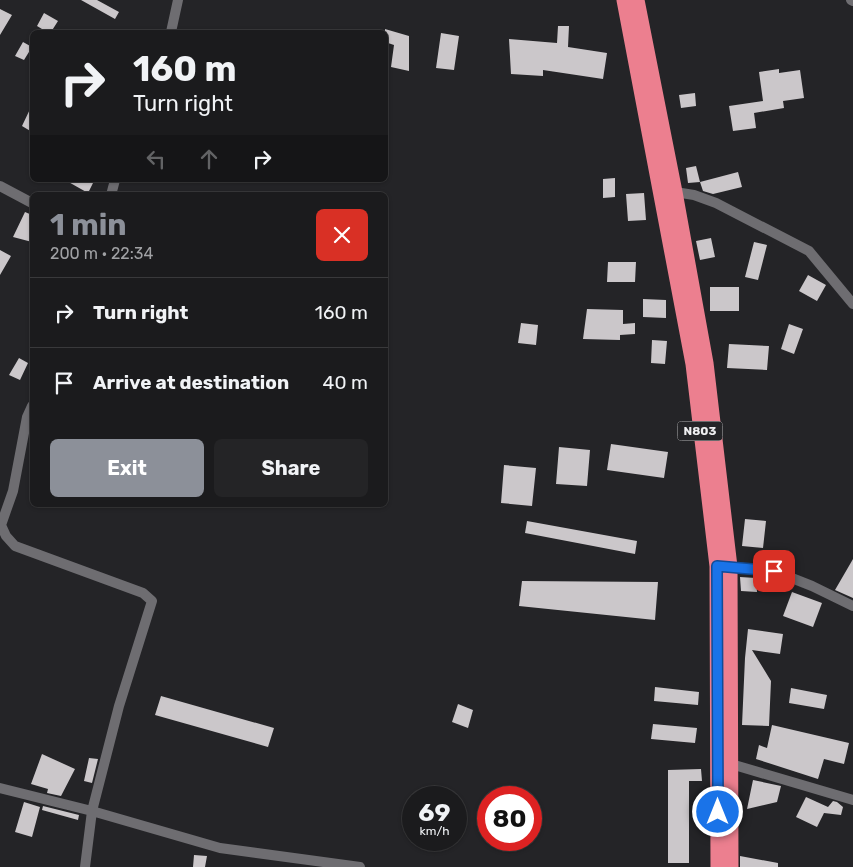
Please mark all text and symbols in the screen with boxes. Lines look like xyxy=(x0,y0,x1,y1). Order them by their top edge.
text: 160 m xyxy=(133,48,237,90)
icon: right xyxy=(50,50,115,115)
text: Turn right xyxy=(133,90,233,117)
icon: left xyxy=(142,145,170,173)
icon: ahead xyxy=(195,145,223,173)
icon: right xyxy=(248,145,276,173)
text: 1 min xyxy=(50,207,127,243)
button: close xyxy=(316,209,368,261)
text: 200 m · 22:34 xyxy=(50,244,153,263)
icon: right xyxy=(50,299,78,327)
text: Turn right xyxy=(93,301,188,324)
text: 160 m xyxy=(315,301,368,324)
icon: arrive xyxy=(50,369,78,397)
text: Arrive at destination xyxy=(93,371,289,394)
text: 40 m xyxy=(323,371,368,394)
road number: N803 xyxy=(678,422,722,441)
button: Exit xyxy=(50,439,204,497)
button: Share xyxy=(214,439,368,497)
pin xyxy=(753,550,795,592)
icon: arrive xyxy=(760,557,788,585)
position arrow xyxy=(691,785,743,837)
speed limit sign: 80 xyxy=(477,786,542,851)
text: 69 xyxy=(418,798,451,827)
text: km/h xyxy=(420,824,449,838)

